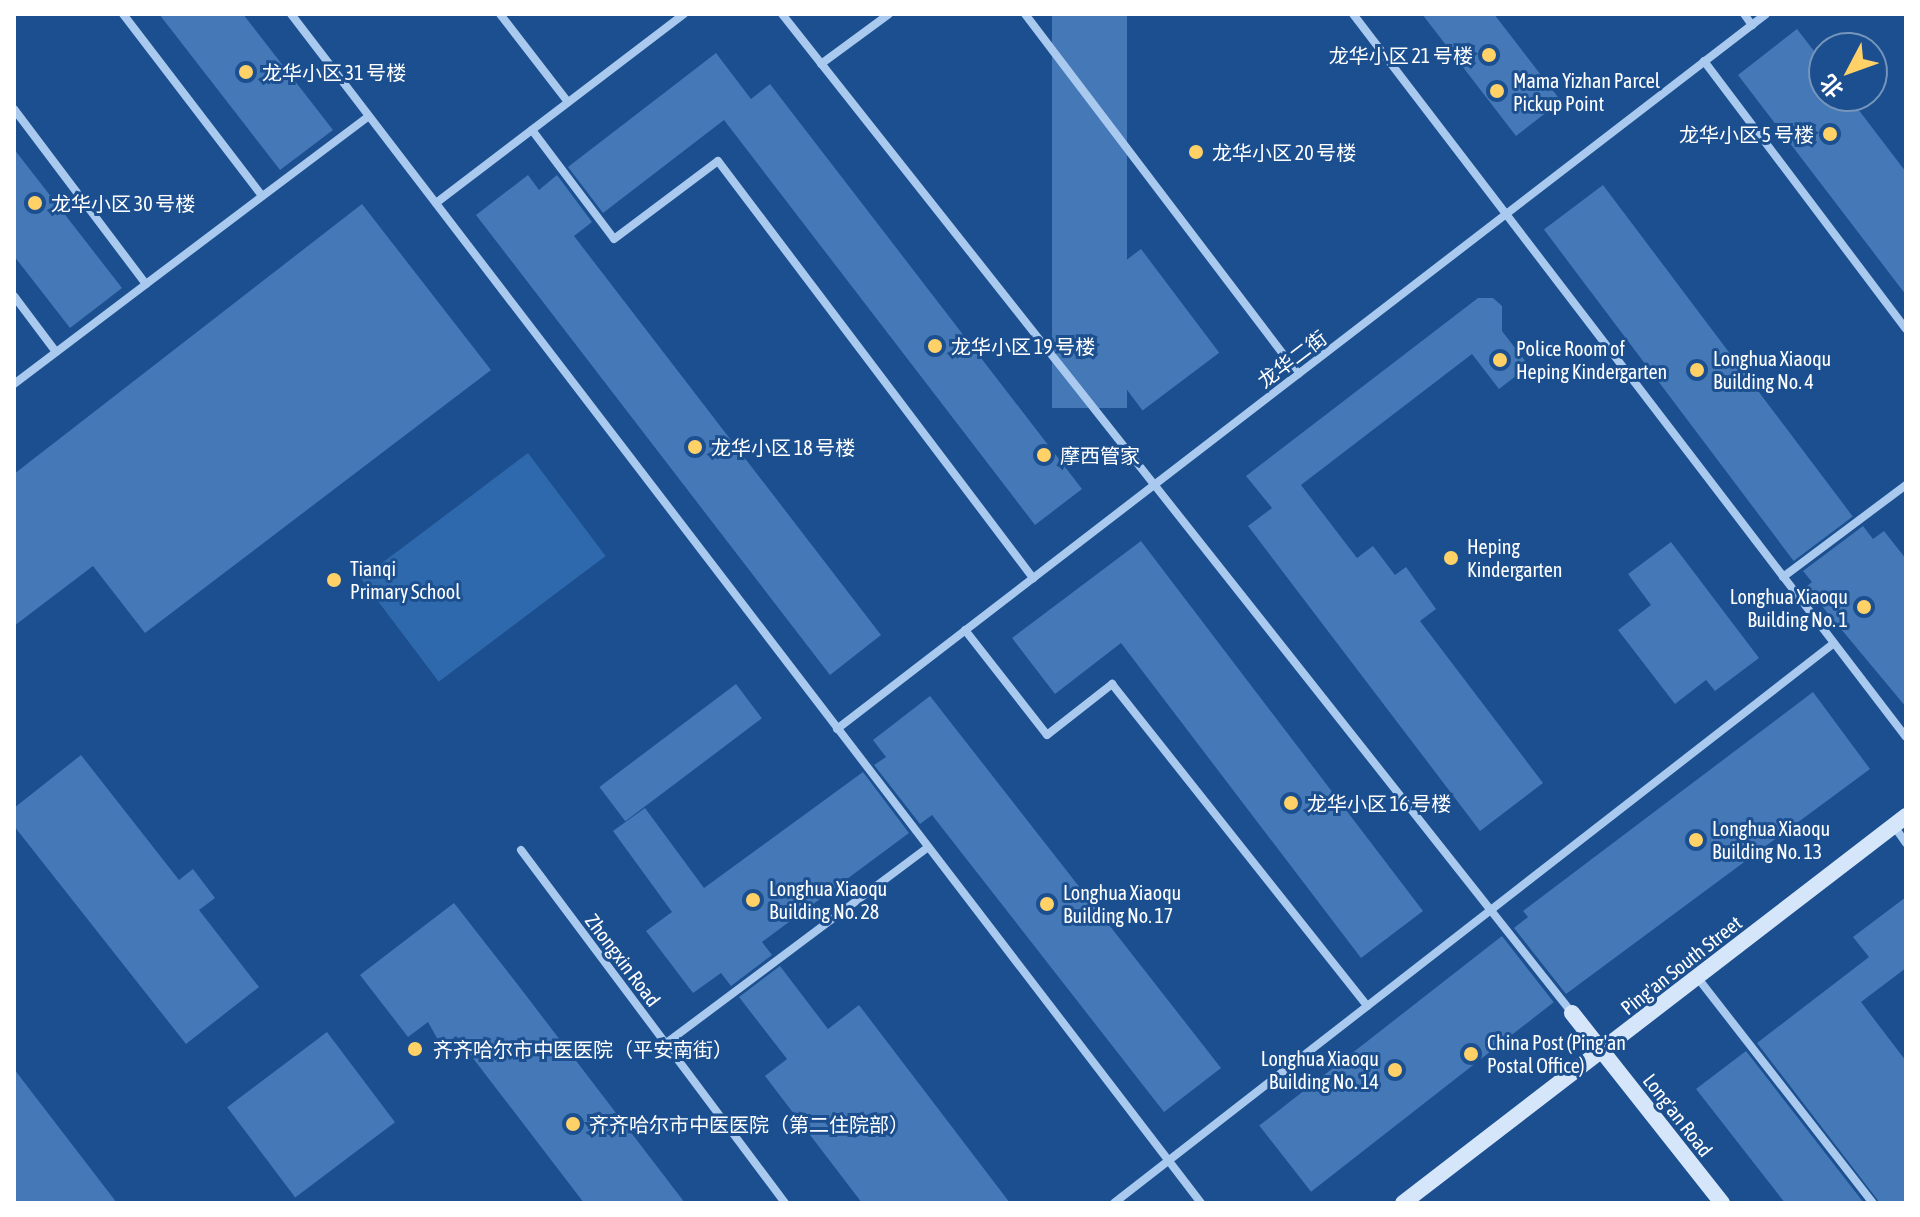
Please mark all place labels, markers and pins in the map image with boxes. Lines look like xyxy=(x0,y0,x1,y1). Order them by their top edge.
place label: 龙华小区 21 号楼 xyxy=(1329,43,1473,67)
marker: 龙华小区 21 号楼 xyxy=(1480,46,1498,64)
place label: 龙华小区 31 号楼 xyxy=(262,60,406,84)
marker: 龙华小区 31 号楼 xyxy=(237,63,255,81)
place label: Mama Yizhan Parcel Pickup Point xyxy=(1513,68,1660,115)
marker: Mama Yizhan Parcel Pickup Point xyxy=(1488,82,1506,100)
place label: 龙华小区 5 号楼 xyxy=(1679,122,1814,146)
marker: 龙华小区 5 号楼 xyxy=(1821,125,1839,143)
place label: 龙华小区 20 号楼 xyxy=(1212,140,1356,164)
marker: 龙华小区 20 号楼 xyxy=(1187,143,1205,161)
place label: 龙华小区 30 号楼 xyxy=(51,191,195,215)
marker: 龙华小区 30 号楼 xyxy=(26,194,44,212)
place label: 龙华小区 19 号楼 xyxy=(951,334,1095,358)
place label: Police Room of Heping Kindergarten xyxy=(1516,336,1667,383)
marker: 龙华小区 19 号楼 xyxy=(926,337,944,355)
place label: Longhua Xiaoqu Building No. 4 xyxy=(1713,346,1831,393)
marker: Police Room of Heping Kindergarten xyxy=(1491,351,1509,369)
marker: Longhua Xiaoqu Building No. 4 xyxy=(1688,361,1706,379)
place label: 龙华小区 18 号楼 xyxy=(711,435,855,459)
marker: 龙华小区 18 号楼 xyxy=(686,438,704,456)
place label: 摩西管家 xyxy=(1060,443,1140,467)
marker: 摩西管家 xyxy=(1035,446,1053,464)
place label: Heping Kindergarten xyxy=(1467,534,1562,581)
marker: Heping Kindergarten xyxy=(1442,549,1460,567)
place label: Tianqi Primary School xyxy=(350,556,460,603)
marker: Tianqi Primary School xyxy=(325,571,343,589)
place label: Longhua Xiaoqu Building No. 1 xyxy=(1730,584,1848,631)
marker: Longhua Xiaoqu Building No. 1 xyxy=(1855,598,1873,616)
place label: 龙华小区 16 号楼 xyxy=(1307,791,1451,815)
marker: 龙华小区 16 号楼 xyxy=(1282,794,1300,812)
place label: Longhua Xiaoqu Building No. 13 xyxy=(1712,816,1830,863)
marker: Longhua Xiaoqu Building No. 13 xyxy=(1687,831,1705,849)
place label: Longhua Xiaoqu Building No. 28 xyxy=(769,876,887,923)
place label: Longhua Xiaoqu Building No. 17 xyxy=(1063,880,1181,927)
marker: Longhua Xiaoqu Building No. 28 xyxy=(744,891,762,909)
marker: Longhua Xiaoqu Building No. 17 xyxy=(1038,895,1056,913)
place label: China Post (Ping'an Postal Office) xyxy=(1487,1030,1626,1077)
place label: 齐齐哈尔市中医医院（平安南街） xyxy=(433,1037,733,1061)
marker: 齐齐哈尔市中医医院（平安南街） xyxy=(404,1038,426,1060)
marker: China Post (Ping'an Postal Office) xyxy=(1462,1045,1480,1063)
place label: Longhua Xiaoqu Building No. 14 xyxy=(1261,1046,1379,1093)
marker: Longhua Xiaoqu Building No. 14 xyxy=(1386,1061,1404,1079)
place label: 齐齐哈尔市中医医院（第二住院部） xyxy=(589,1112,909,1136)
marker: 齐齐哈尔市中医医院（第二住院部） xyxy=(564,1115,582,1133)

